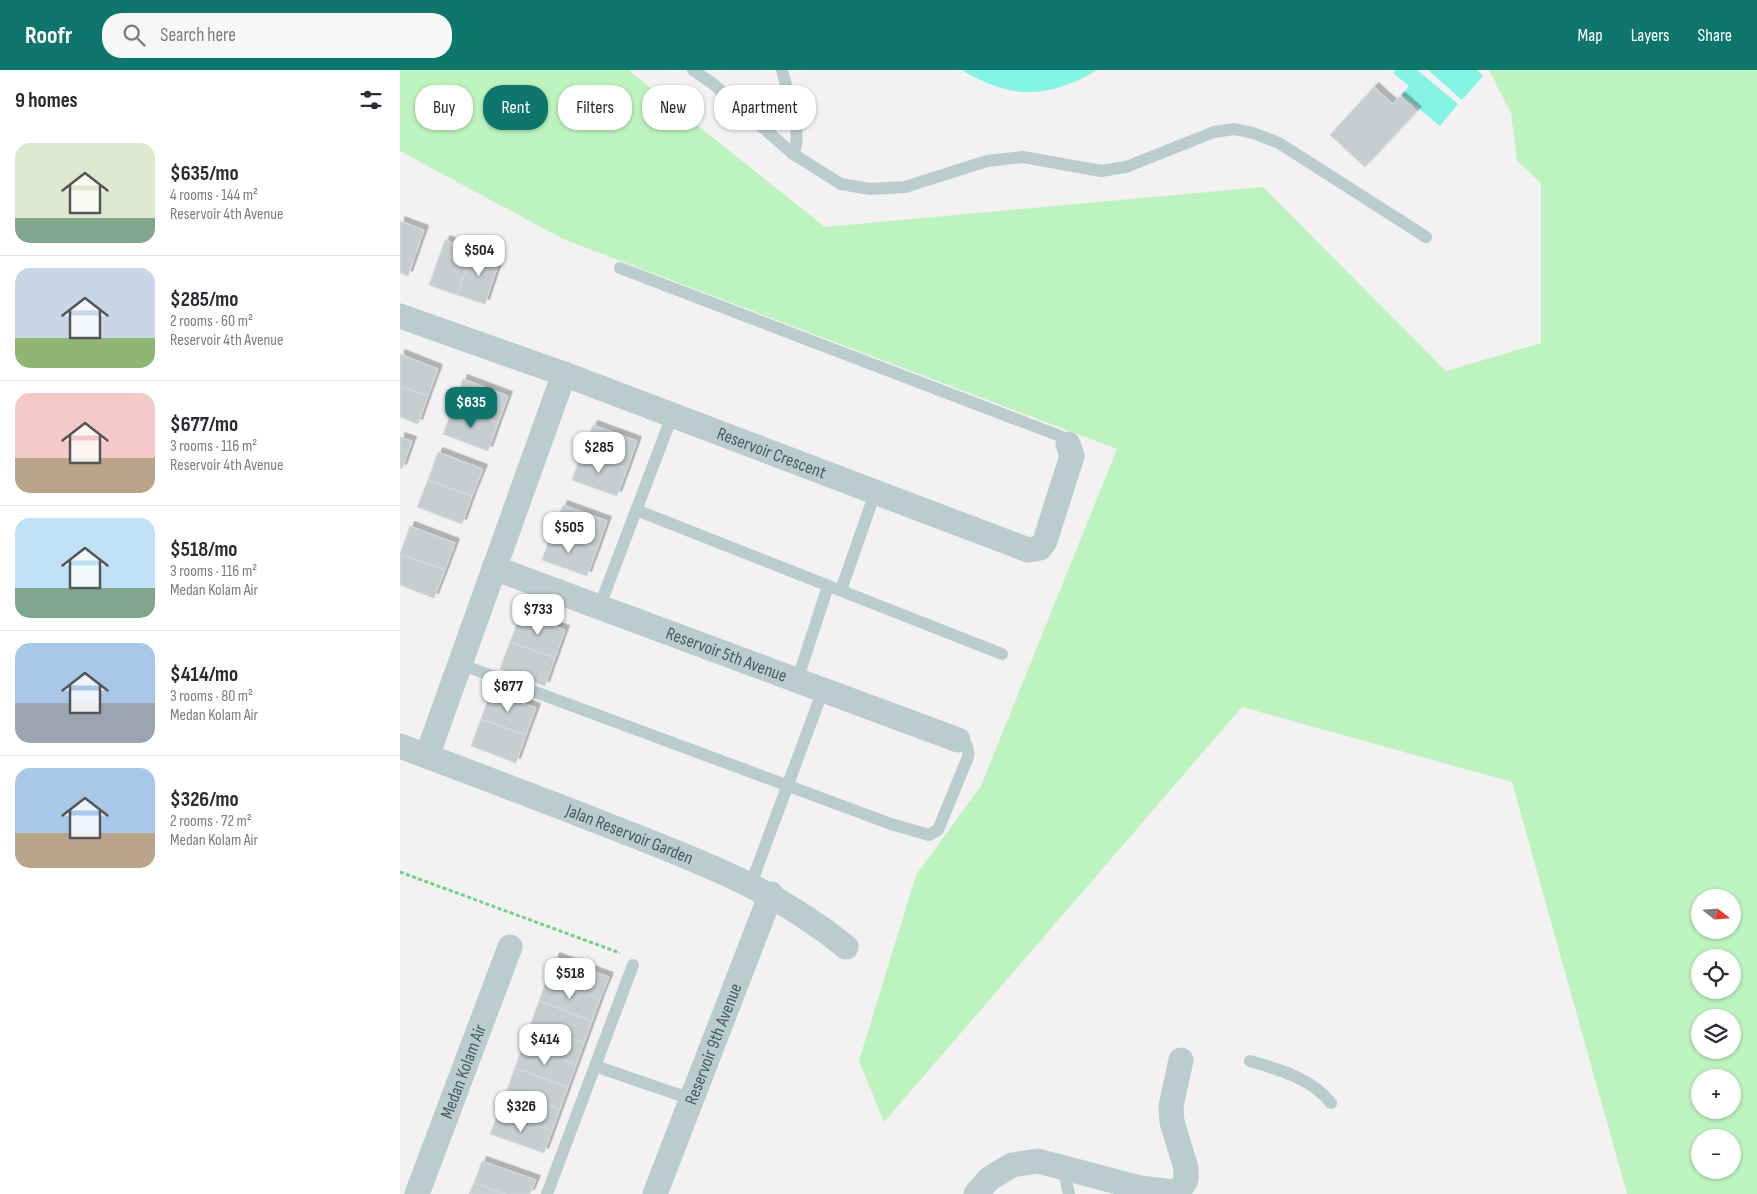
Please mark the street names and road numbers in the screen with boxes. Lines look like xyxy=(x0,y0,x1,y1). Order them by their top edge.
street label: Reservoir Crescent xyxy=(714,423,830,483)
street label: Reservoir 5th Avenue xyxy=(663,622,790,686)
street label: Jalan Reservoir Garden xyxy=(562,799,696,869)
street label: Reservoir 9th Avenue xyxy=(680,980,746,1107)
street label: Medan Kolam Air xyxy=(436,1021,490,1122)

